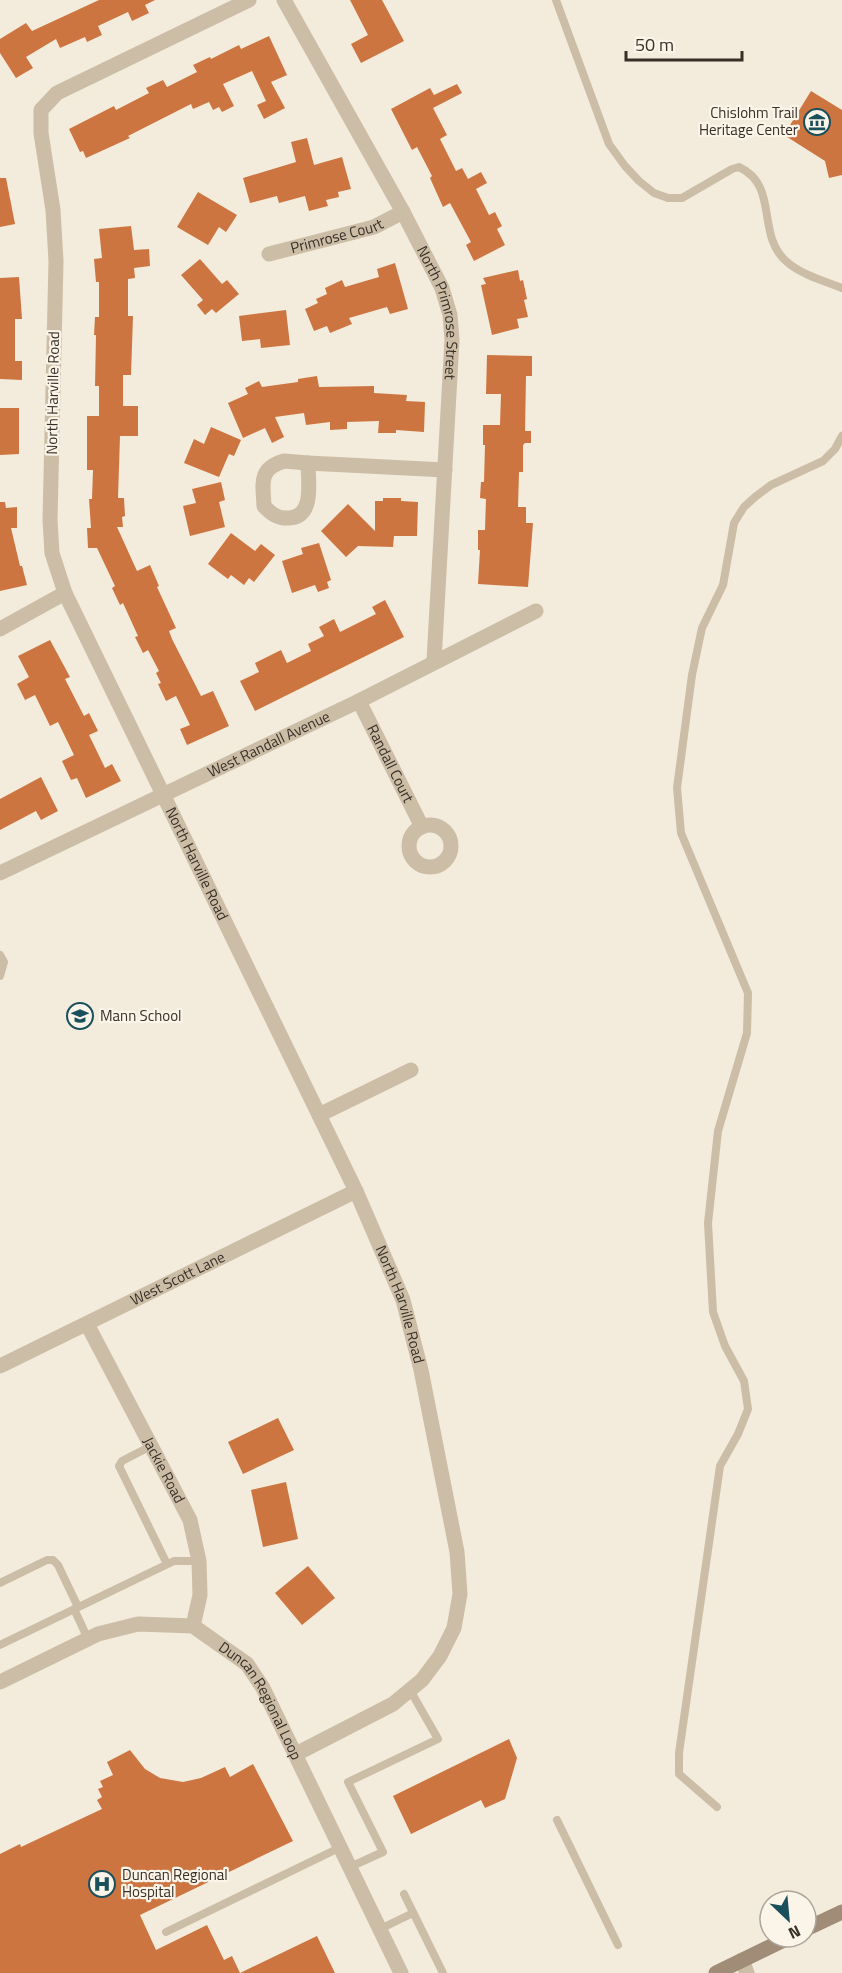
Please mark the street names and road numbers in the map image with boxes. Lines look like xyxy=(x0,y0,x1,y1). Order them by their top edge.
street label: Primrose Court xyxy=(288,212,388,259)
street label: North Primrose Street xyxy=(411,241,464,381)
street label: North Harville Road xyxy=(40,331,65,455)
street label: West Randall Avenue xyxy=(203,705,334,783)
street label: Randall Court xyxy=(361,720,420,807)
street label: North Harville Road xyxy=(160,803,235,924)
street label: North Harville Road xyxy=(370,1242,431,1366)
street label: West Scott Lane xyxy=(126,1245,229,1311)
street label: Jackie Road xyxy=(137,1432,191,1507)
street label: Duncan Regional Loop xyxy=(214,1636,308,1764)

